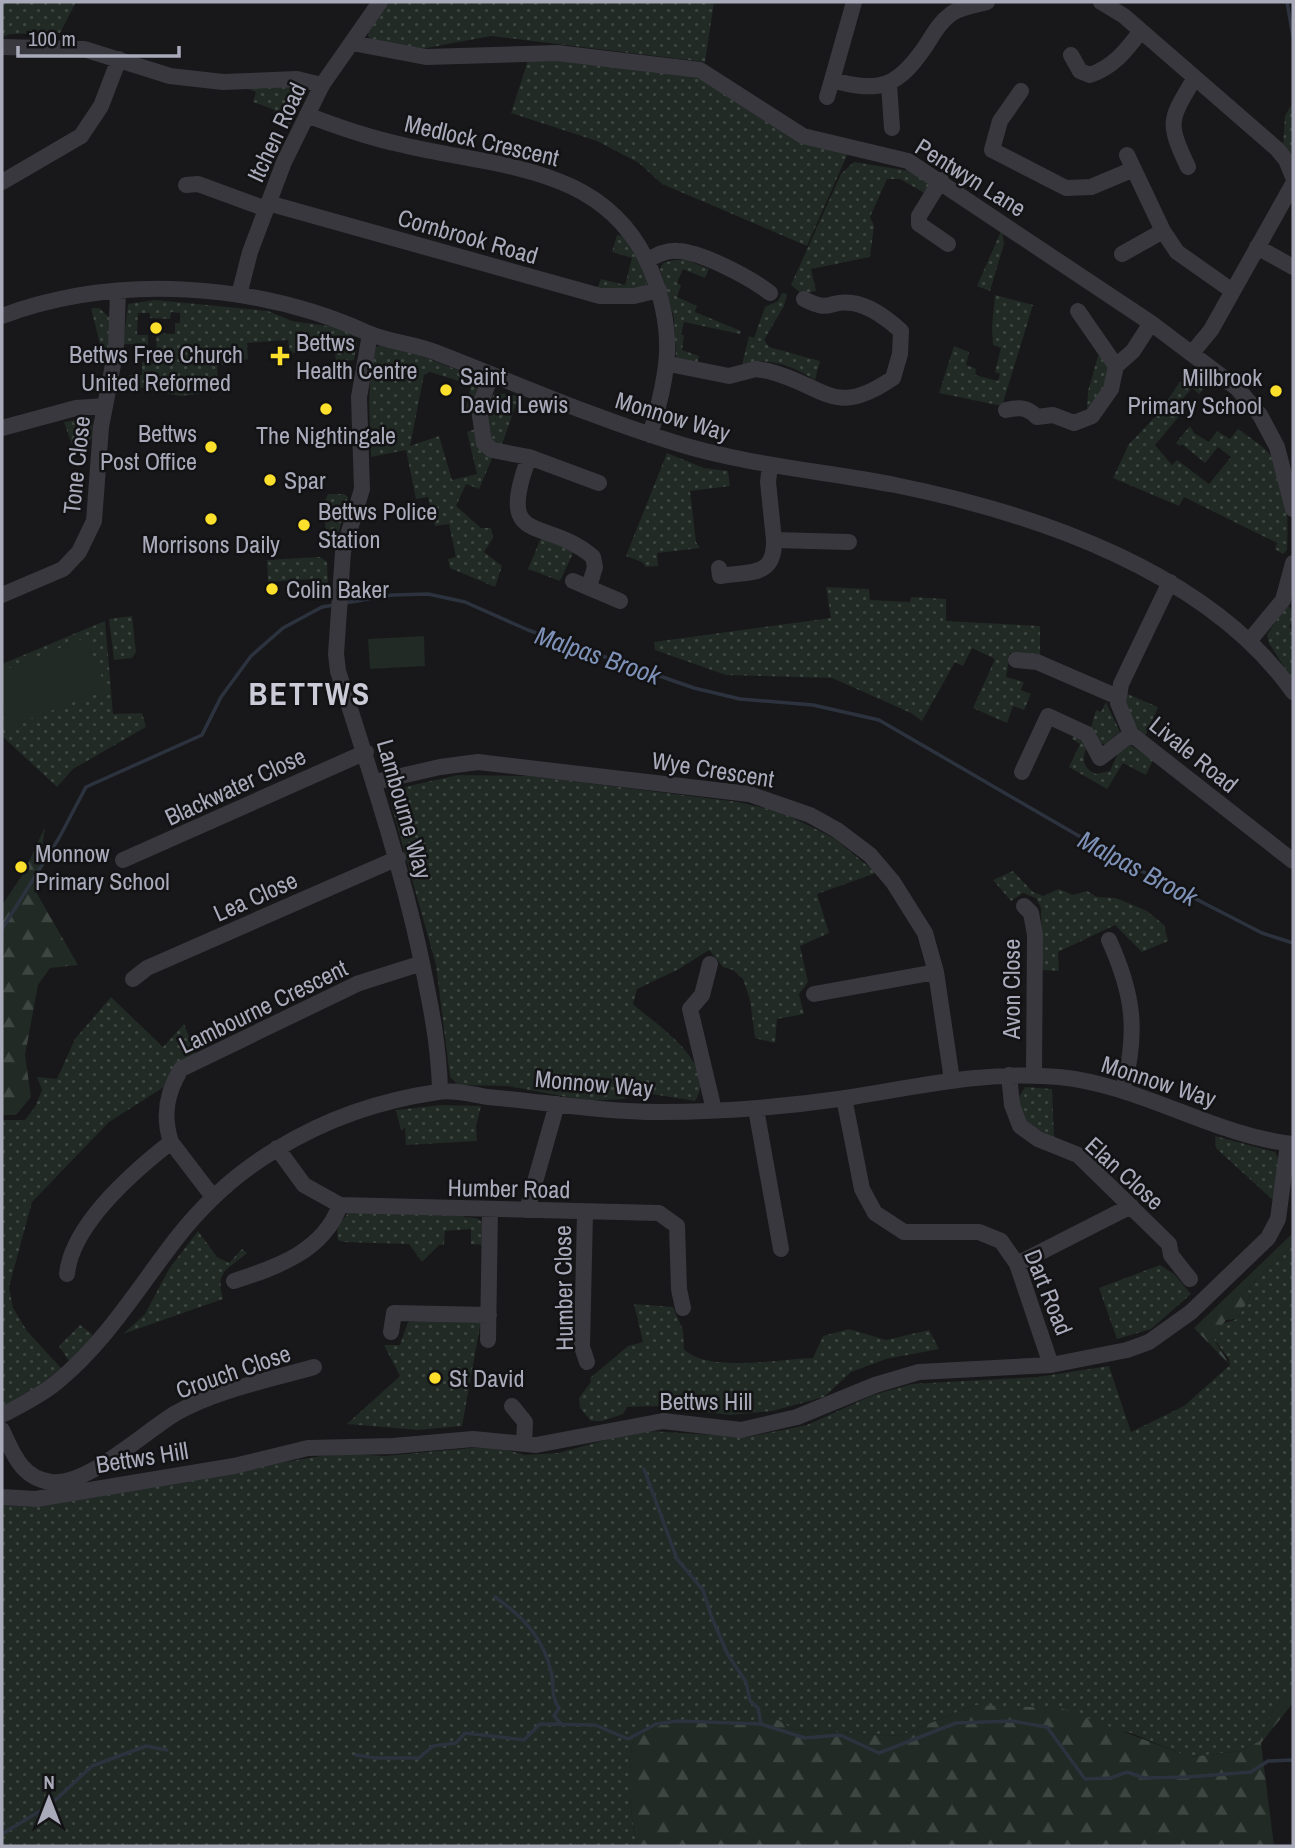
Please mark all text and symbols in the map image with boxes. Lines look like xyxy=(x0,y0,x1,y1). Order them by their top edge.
scale bar xyxy=(18,14,178,58)
text: 100 m xyxy=(28,24,76,53)
street label: Itchen Road xyxy=(239,77,313,187)
street label: Medlock Crescent xyxy=(402,107,563,173)
street label: Pentwyn Lane xyxy=(910,130,1032,224)
street label: Cornbrook Road xyxy=(394,201,542,271)
marker: Bettws Free Church United Reformed xyxy=(148,320,164,336)
place label: Bettws Health Centre xyxy=(296,326,417,386)
place label: Bettws Free Church United Reformed xyxy=(69,338,243,398)
marker: Bettws Health Centre xyxy=(270,346,290,366)
place label: Saint David Lewis xyxy=(460,360,568,420)
place label: Millbrook Primary School xyxy=(1127,361,1262,421)
marker: Saint David Lewis xyxy=(438,382,454,398)
street label: Monnow Way xyxy=(612,383,734,449)
marker: Millbrook Primary School xyxy=(1268,383,1284,399)
marker: The Nightingale xyxy=(318,401,334,417)
street label: Tone Close xyxy=(55,414,97,516)
place label: Bettws Post Office xyxy=(100,417,197,477)
place label: The Nightingale xyxy=(256,419,396,451)
marker: Bettws Post Office xyxy=(203,439,219,455)
place label: Spar xyxy=(284,464,326,496)
marker: Spar xyxy=(262,472,278,488)
place label: Bettws Police Station xyxy=(318,495,437,555)
marker: Morrisons Daily xyxy=(203,511,219,527)
marker: Bettws Police Station xyxy=(296,517,312,533)
place label: Morrisons Daily xyxy=(142,528,280,560)
place label: Colin Baker xyxy=(286,573,389,605)
marker: Colin Baker xyxy=(264,581,280,597)
water label: Malpas Brook xyxy=(531,617,667,693)
district label: BETTWS xyxy=(249,672,371,715)
street label: Livale Road xyxy=(1143,709,1245,799)
street label: Lambourne Way xyxy=(370,736,440,883)
street label: Blackwater Close xyxy=(159,739,311,833)
street label: Wye Crescent xyxy=(650,744,777,795)
water label: Malpas Brook xyxy=(1072,822,1205,915)
place label: Monnow Primary School xyxy=(35,837,170,897)
marker: Monnow Primary School xyxy=(13,859,29,875)
street label: Lea Close xyxy=(208,863,302,929)
street label: Avon Close xyxy=(995,939,1027,1040)
street label: Lambourne Crescent xyxy=(173,951,353,1061)
street label: Monnow Way xyxy=(1098,1047,1220,1115)
street label: Monnow Way xyxy=(534,1062,655,1104)
street label: Elan Close xyxy=(1079,1129,1171,1217)
street label: Humber Road xyxy=(447,1171,571,1205)
street label: Humber Close xyxy=(546,1225,580,1351)
street label: Dart Road xyxy=(1017,1244,1081,1340)
street label: Crouch Close xyxy=(171,1336,295,1406)
place label: St David xyxy=(449,1362,524,1394)
marker: St David xyxy=(427,1370,443,1386)
street label: Bettws Hill xyxy=(660,1385,752,1417)
street label: Bettws Hill xyxy=(94,1434,190,1480)
north arrow xyxy=(14,1764,84,1834)
text: N xyxy=(43,1769,55,1795)

